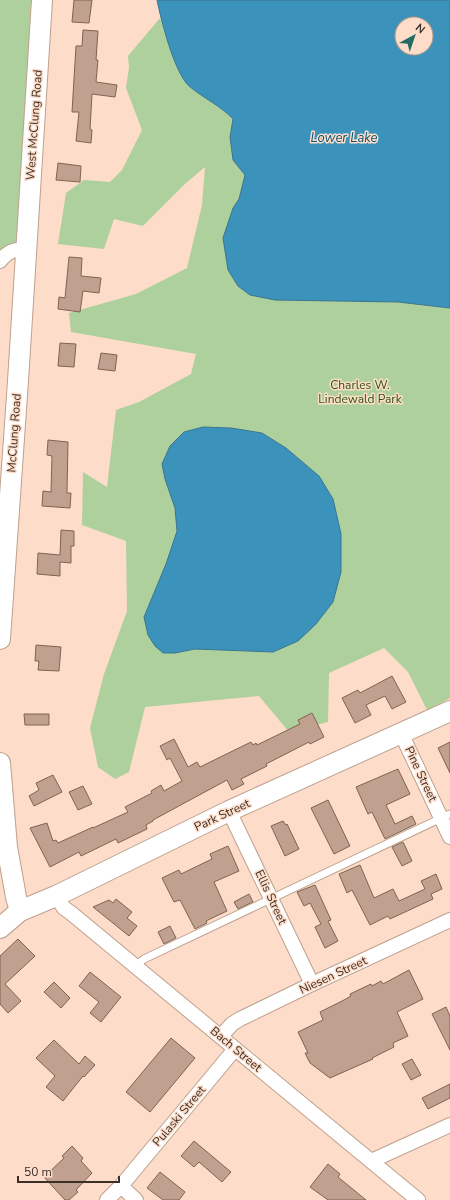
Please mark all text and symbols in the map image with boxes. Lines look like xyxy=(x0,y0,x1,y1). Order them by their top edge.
north arrow xyxy=(394,16,434,56)
text: N xyxy=(412,20,428,37)
street label: West McClung Road xyxy=(22,69,46,181)
water label: Lower Lake xyxy=(310,129,378,147)
park label: Charles W. Lindewald Park xyxy=(318,377,403,407)
street label: McClung Road xyxy=(3,393,25,473)
street label: Pine Street xyxy=(401,744,441,805)
street label: Park Street xyxy=(192,795,253,835)
street label: Ellis Street xyxy=(251,867,291,928)
street label: Niesen Street xyxy=(297,952,370,998)
street label: Bach Street xyxy=(207,1023,266,1076)
street label: Pulaski Street xyxy=(149,1082,210,1150)
scale bar xyxy=(18,1158,119,1184)
text: 50 m xyxy=(24,1164,52,1180)

